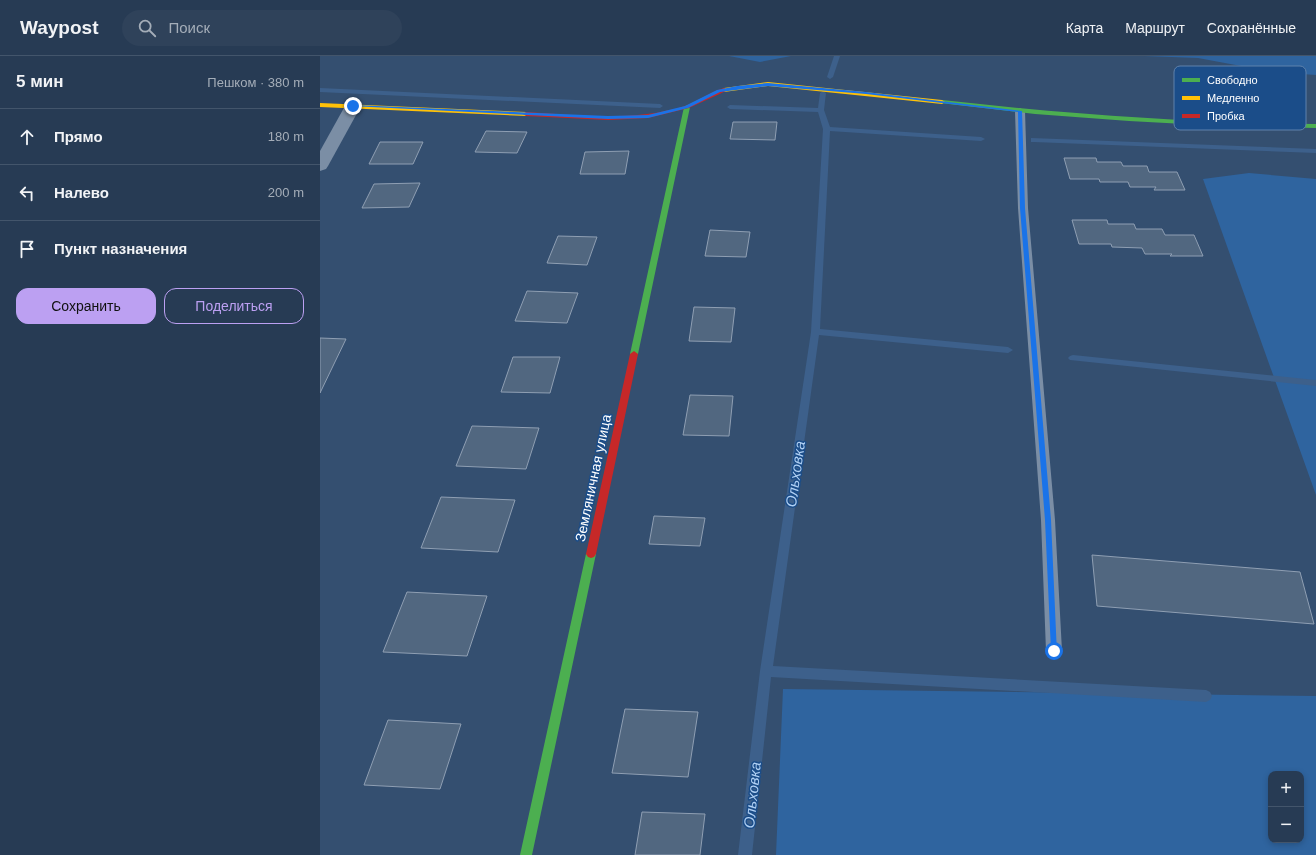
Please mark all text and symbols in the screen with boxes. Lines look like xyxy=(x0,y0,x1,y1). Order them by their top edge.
search box xyxy=(122,10,402,46)
text: Waypost xyxy=(20,17,98,38)
icon: search xyxy=(136,17,158,39)
text: Поиск xyxy=(168,19,210,36)
text: Карта xyxy=(1066,20,1103,36)
text: Маршрут xyxy=(1125,20,1185,36)
text: Сохранённые xyxy=(1207,20,1296,36)
legend xyxy=(1174,66,1306,130)
text: 5 мин xyxy=(16,72,63,91)
text: Свободно xyxy=(1207,74,1258,86)
text: Пешком · 380 m xyxy=(207,75,304,90)
text: Медленно xyxy=(1207,92,1259,104)
route end xyxy=(344,97,362,115)
text: Пробка xyxy=(1207,110,1245,122)
icon: ahead xyxy=(16,126,38,148)
text: Прямо xyxy=(54,128,103,145)
text: 180 m xyxy=(268,129,304,144)
icon: left xyxy=(16,182,38,204)
text: Налево xyxy=(54,184,109,201)
text: 200 m xyxy=(268,185,304,200)
icon: arrive xyxy=(16,238,38,260)
text: Пункт назначения xyxy=(54,240,187,257)
button: Сохранить xyxy=(16,288,156,324)
button: Поделиться xyxy=(164,288,304,324)
street label: Земляничная улица xyxy=(572,413,614,543)
water label: Ольховка xyxy=(782,440,808,508)
route start xyxy=(1045,642,1063,660)
water label: Ольховка xyxy=(740,761,764,829)
map controls xyxy=(1268,771,1304,843)
button: + xyxy=(1268,771,1304,807)
button: − xyxy=(1268,807,1304,843)

